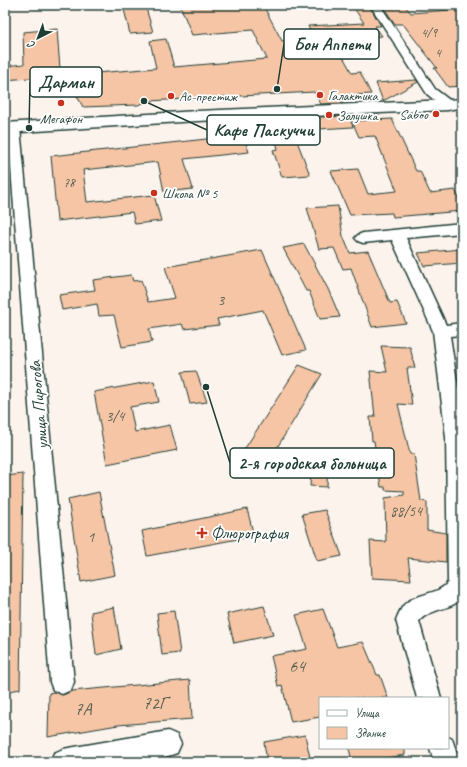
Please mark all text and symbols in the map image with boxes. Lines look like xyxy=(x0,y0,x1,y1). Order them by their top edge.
north arrow xyxy=(18,18,58,58)
house number: 4/9 xyxy=(421,25,438,41)
callout: Бон Аппети xyxy=(284,29,379,59)
text: Бон Аппети xyxy=(294,33,372,55)
text: С xyxy=(23,37,38,52)
house number: 4 xyxy=(435,45,442,61)
callout: Дарман xyxy=(30,67,102,97)
text: Дарман xyxy=(38,71,96,93)
place label: Галактика xyxy=(328,87,379,104)
place label: Ас-престиж xyxy=(179,88,238,105)
marker: Галактика xyxy=(315,90,325,100)
marker: Ас-престиж xyxy=(166,91,176,101)
marker: Мегафон xyxy=(56,98,66,108)
place label: Saboo xyxy=(399,106,429,123)
place label: Золушка xyxy=(337,107,379,124)
marker: Saboo xyxy=(431,109,441,119)
place label: Мегафон xyxy=(40,110,83,127)
marker: Золушка xyxy=(324,110,334,120)
callout: Кафе Паскуччи xyxy=(207,115,320,145)
text: Кафе Паскуччи xyxy=(214,119,315,141)
house number: 78 xyxy=(63,175,76,191)
place label: Школа № 5 xyxy=(162,185,218,202)
marker: Школа № 5 xyxy=(149,188,159,198)
house number: 3 xyxy=(218,291,226,310)
street label: улица Пирогова xyxy=(24,358,53,451)
house number: 3/4 xyxy=(106,407,125,426)
callout: 2-я городская больница xyxy=(230,448,394,478)
text: 2-я городская больница xyxy=(238,452,387,474)
house number: 88/54 xyxy=(390,502,423,521)
place label: Флюрография xyxy=(211,523,289,544)
marker: Флюрография xyxy=(196,527,208,539)
house number: 1 xyxy=(88,528,96,547)
house number: 64 xyxy=(289,655,307,677)
house number: 72Г xyxy=(143,692,171,714)
legend xyxy=(319,697,449,749)
house number: 7А xyxy=(74,698,93,720)
text: Улица xyxy=(355,705,380,721)
text: Здание xyxy=(355,725,386,741)

